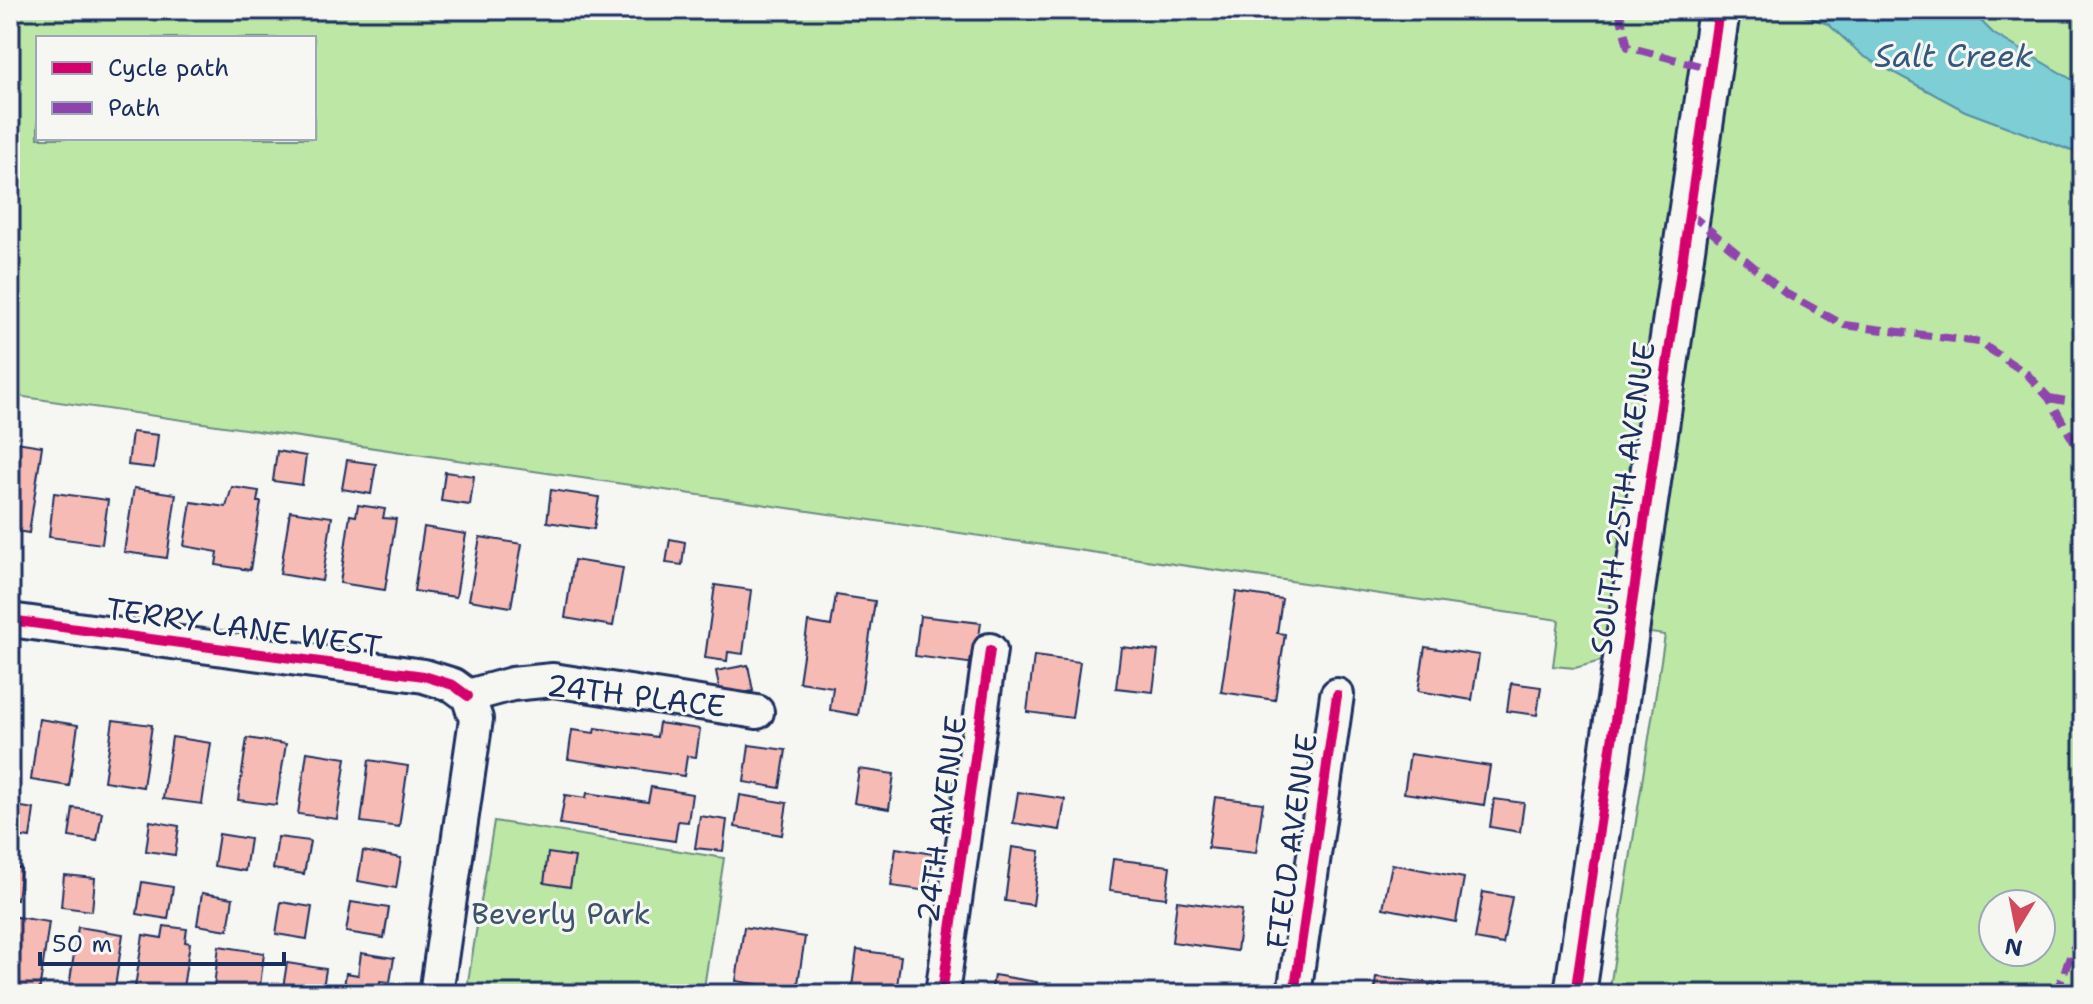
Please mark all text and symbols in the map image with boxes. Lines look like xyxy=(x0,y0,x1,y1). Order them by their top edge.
water label: Salt Creek xyxy=(1875,34,2033,77)
legend xyxy=(36,36,316,140)
text: Cycle path xyxy=(108,52,229,84)
text: Path xyxy=(108,92,160,124)
street label: SOUTH 25TH AVENUE xyxy=(1580,339,1665,657)
street label: TERRY LANE WEST xyxy=(104,588,384,667)
street label: 24TH PLACE xyxy=(544,664,728,727)
street label: 24TH AVENUE xyxy=(907,713,976,925)
street label: FIELD AVENUE xyxy=(1256,731,1327,951)
north arrow xyxy=(1977,888,2057,968)
park label: Beverly Park xyxy=(471,893,651,934)
scale bar xyxy=(40,916,284,966)
text: 50 m xyxy=(52,928,112,960)
text: N xyxy=(2003,931,2025,963)

